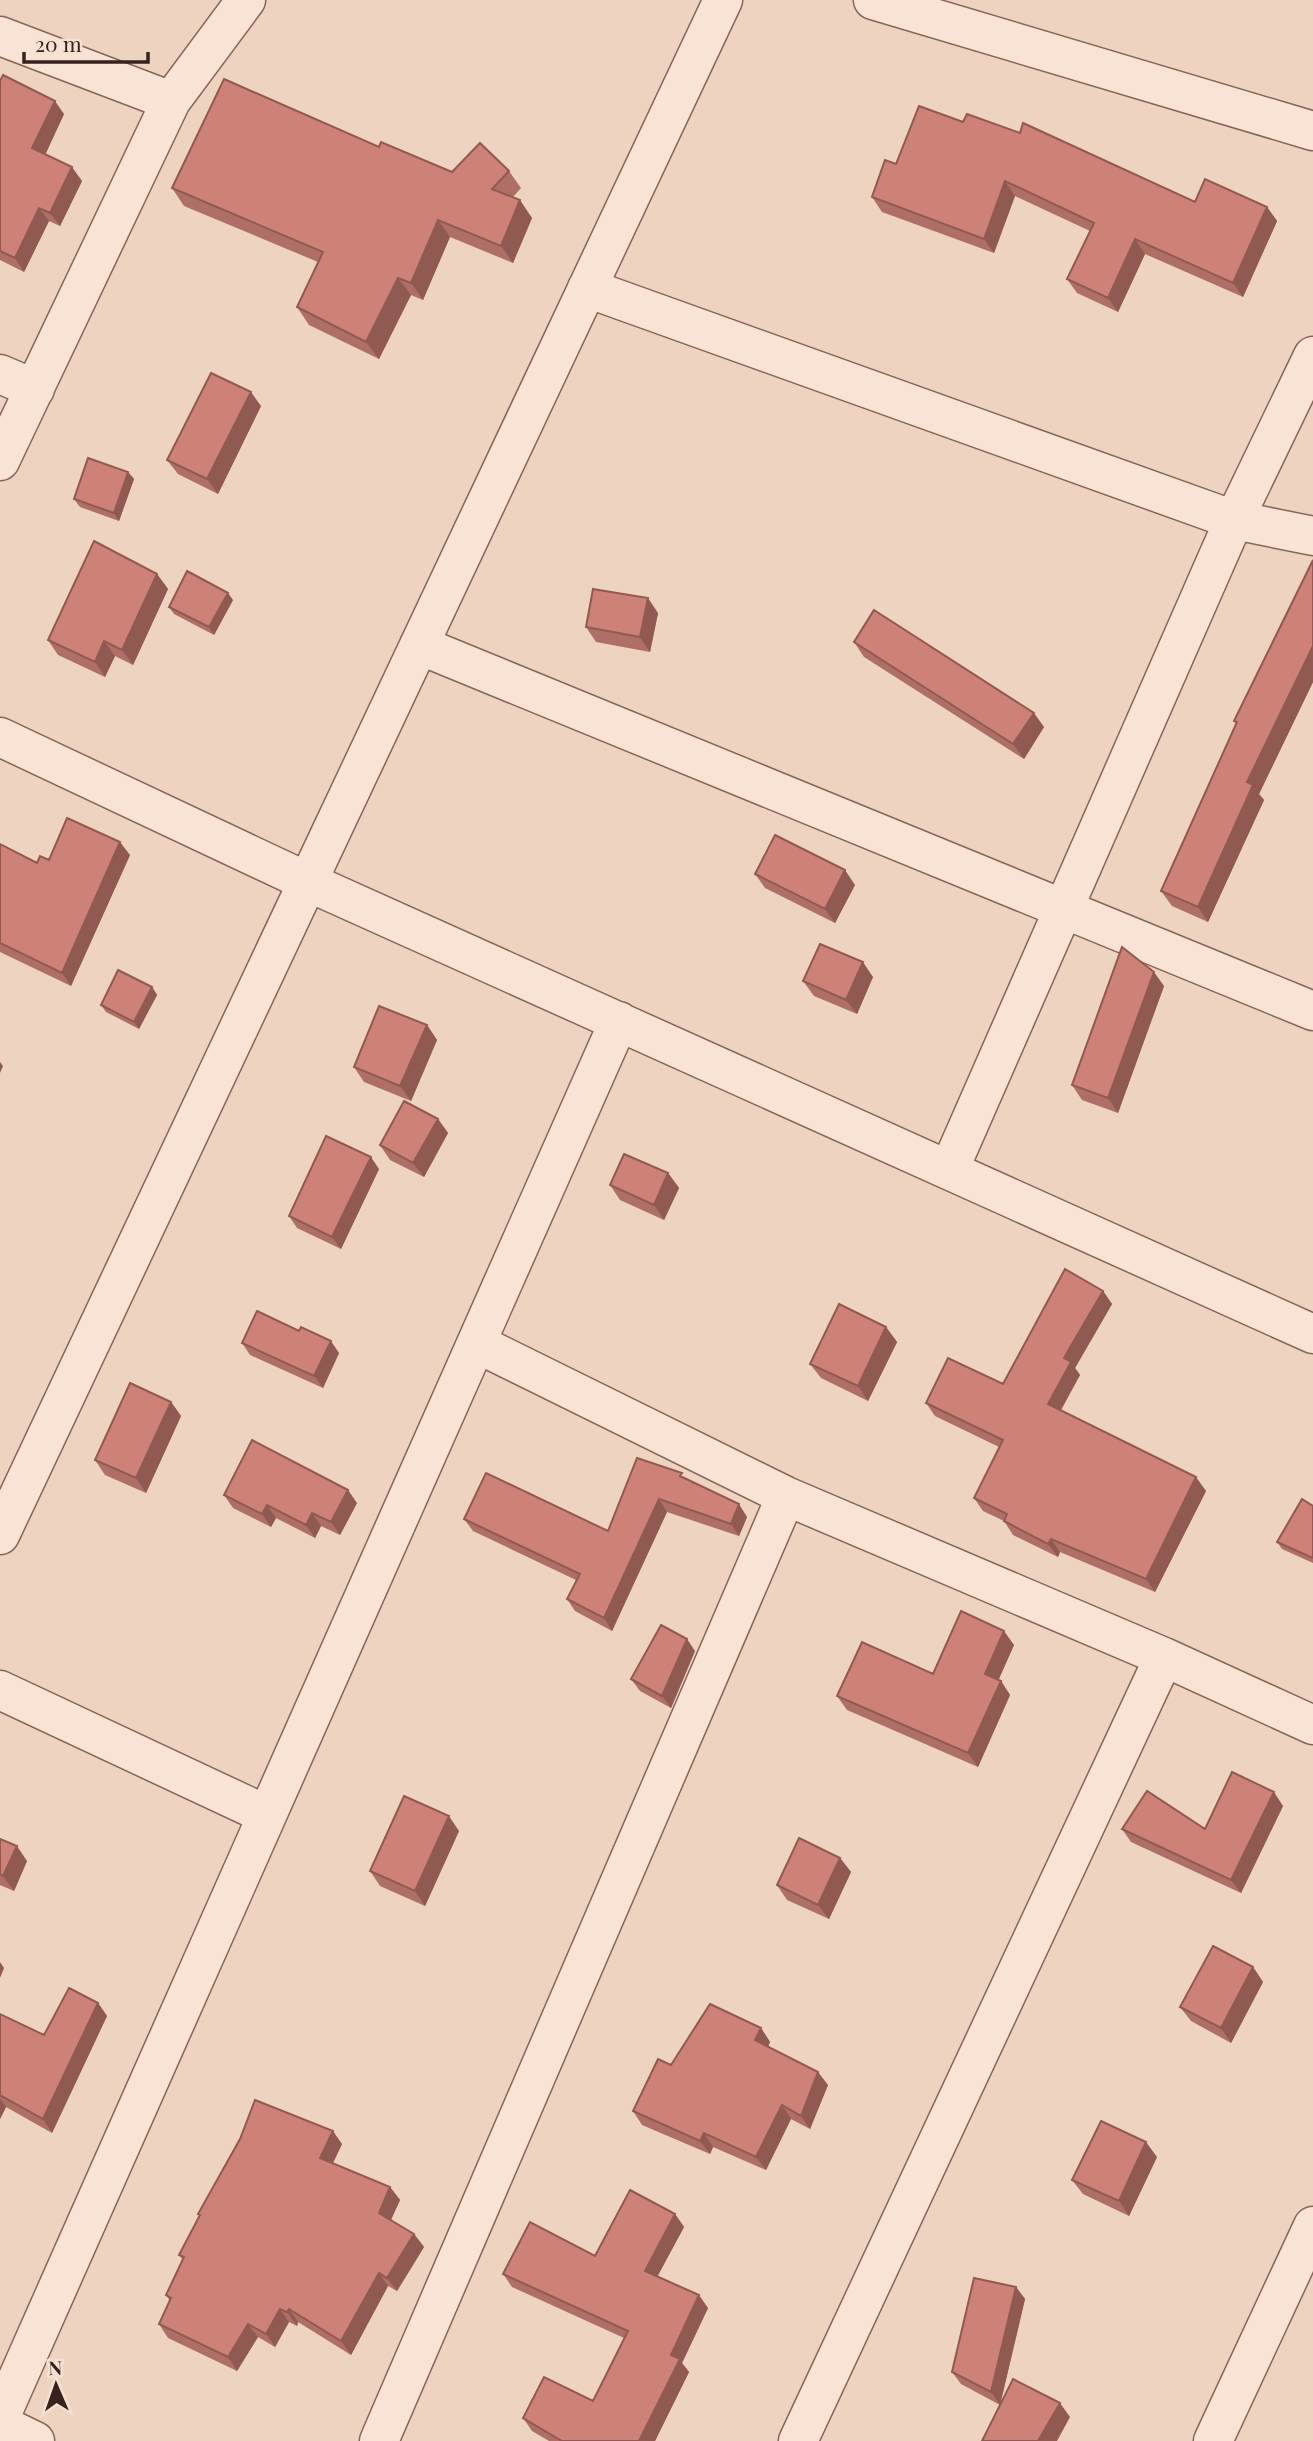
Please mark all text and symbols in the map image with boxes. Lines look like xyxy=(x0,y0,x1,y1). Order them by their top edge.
scale bar xyxy=(24,21,149,65)
text: 20 m xyxy=(35,29,82,57)
north arrow xyxy=(21,2350,91,2420)
text: N xyxy=(48,2354,63,2380)

